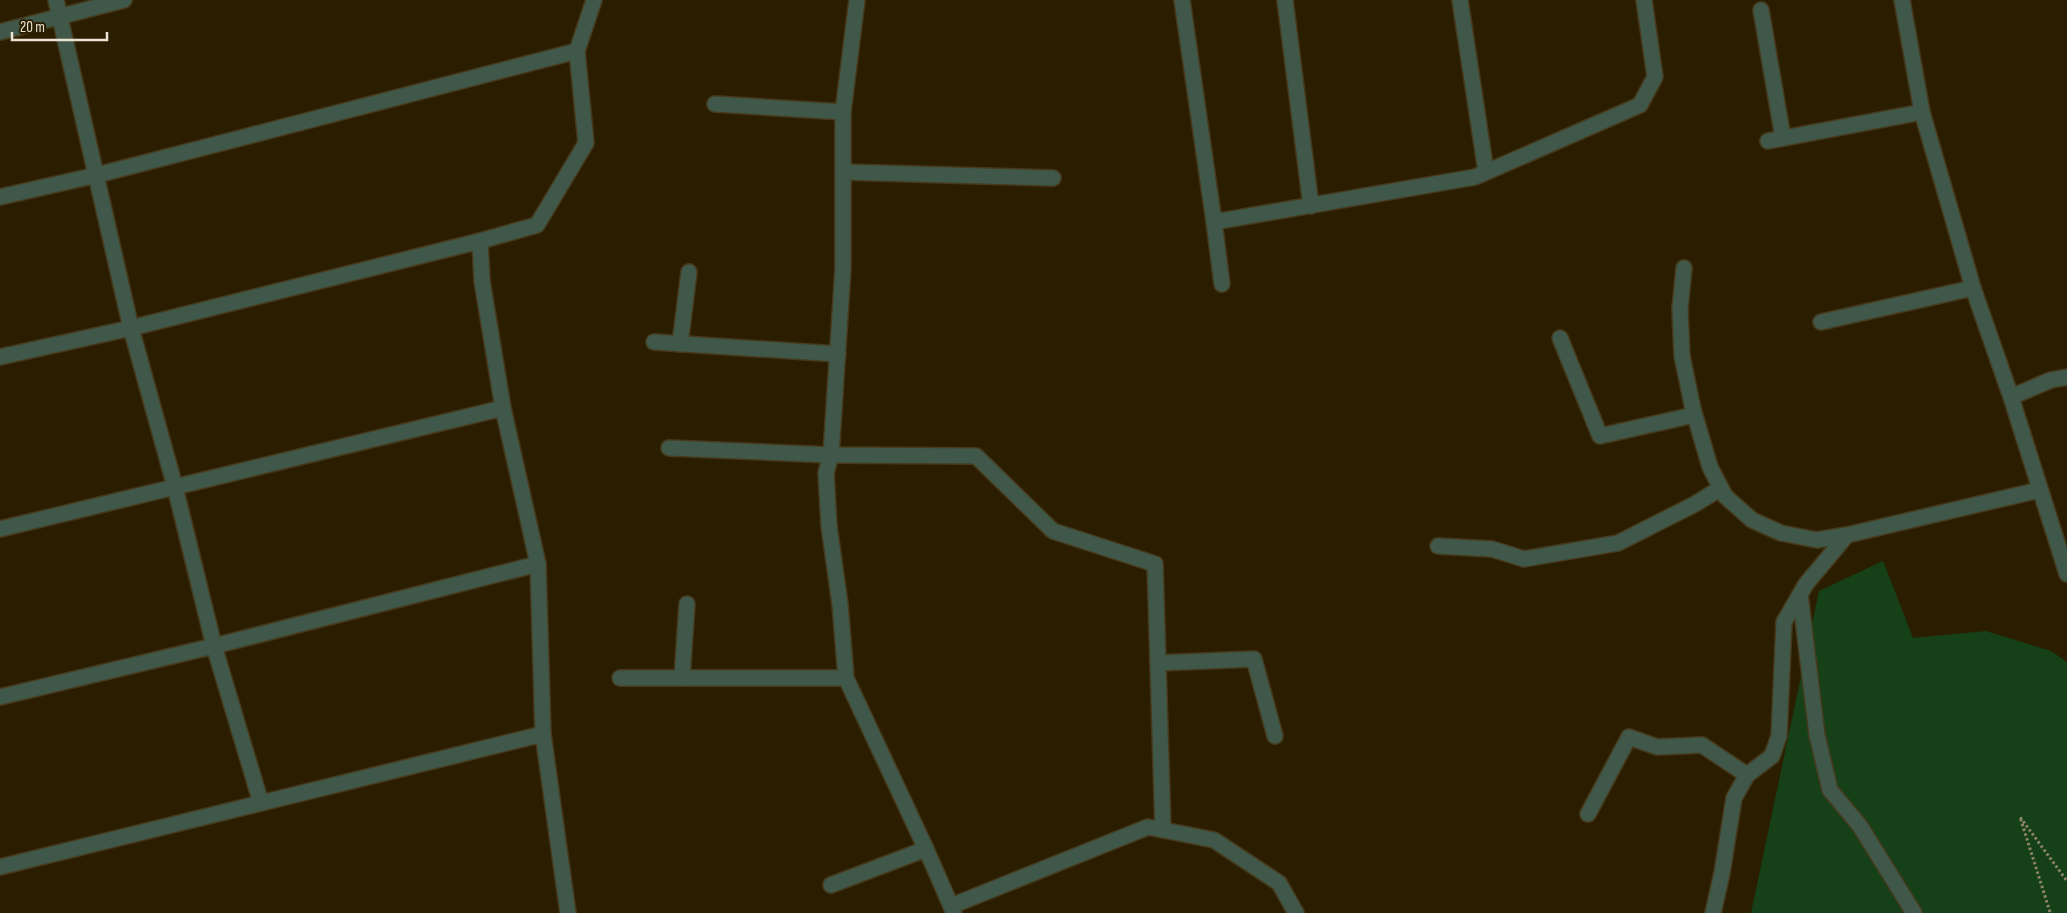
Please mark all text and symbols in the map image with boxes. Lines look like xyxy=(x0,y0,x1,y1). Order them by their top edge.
scale bar xyxy=(12,10,108,42)
text: 20 m xyxy=(20,18,45,37)

